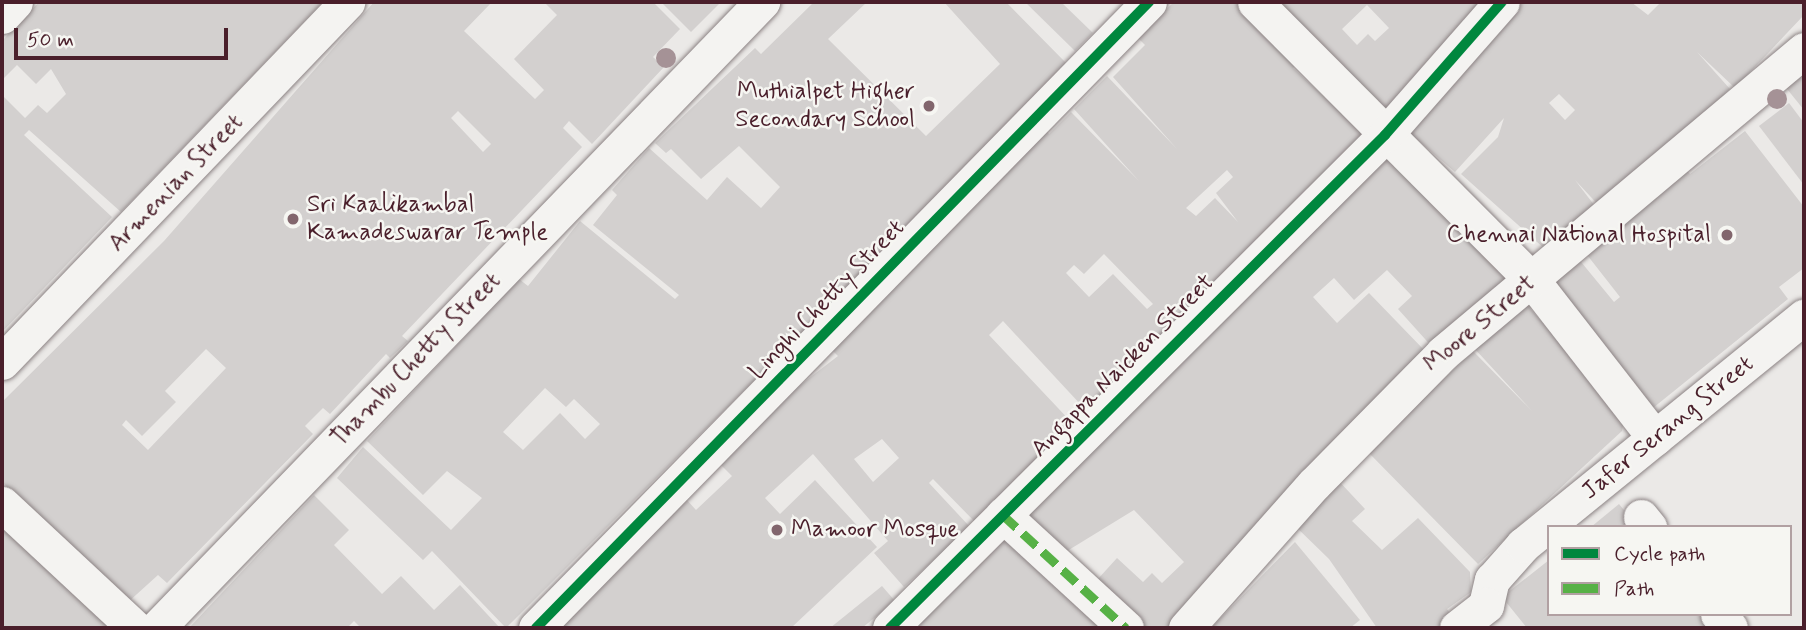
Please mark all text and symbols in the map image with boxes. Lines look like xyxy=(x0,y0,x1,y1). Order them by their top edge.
scale bar xyxy=(18,14,231,58)
text: 50 m xyxy=(27,26,74,54)
place label: Muthialpet Higher Secondary School xyxy=(735,78,915,134)
marker: Muthialpet Higher Secondary School xyxy=(921,98,937,114)
street label: Armenian Street xyxy=(102,107,250,259)
place label: Sri Kaalikambal Kamadeswarar Temple xyxy=(307,191,543,247)
marker: Sri Kaalikambal Kamadeswarar Temple xyxy=(285,211,301,227)
street label: Linghi Chetty Street xyxy=(740,211,914,389)
place label: Chennai National Hospital xyxy=(1441,221,1711,249)
marker: Chennai National Hospital xyxy=(1717,225,1737,245)
street label: Thambu Chetty Street xyxy=(322,263,510,457)
street label: Angappa Naicken Street xyxy=(1026,269,1220,463)
street label: Moore Street xyxy=(1419,269,1541,379)
street label: Jafer Serang Street xyxy=(1575,349,1761,507)
place label: Mamoor Mosque xyxy=(791,516,959,544)
marker: Mamoor Mosque xyxy=(769,522,785,538)
legend xyxy=(1547,525,1792,616)
text: Cycle path xyxy=(1614,540,1705,568)
text: Path xyxy=(1614,575,1654,603)

